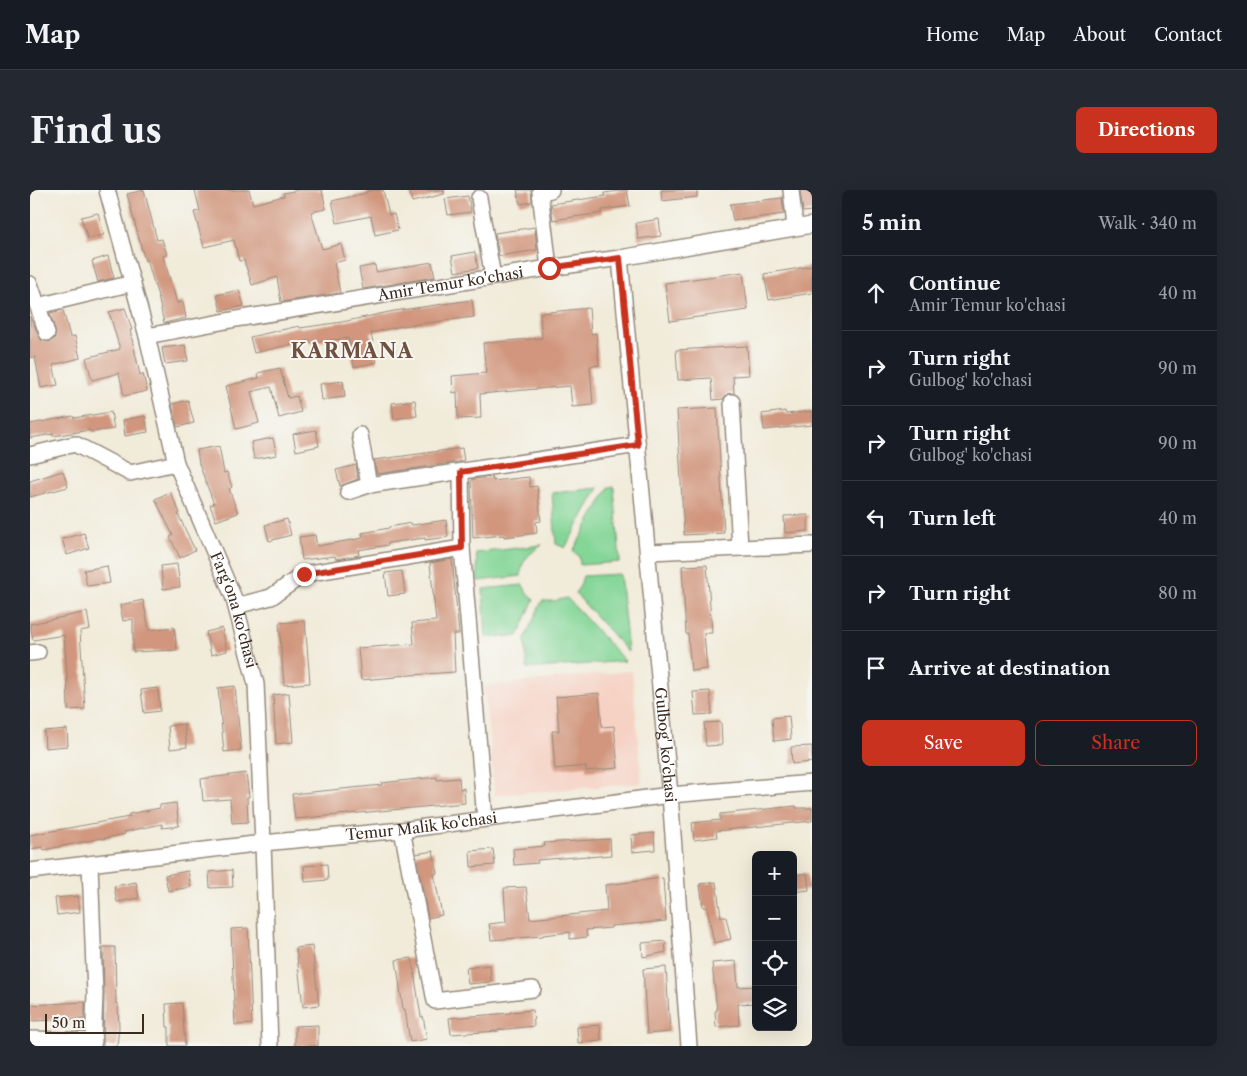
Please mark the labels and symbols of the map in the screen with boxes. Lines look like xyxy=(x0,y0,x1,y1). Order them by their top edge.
route start xyxy=(538,257,561,280)
street label: Amir Temur ko'chasi xyxy=(375,262,525,305)
district label: KARMANA xyxy=(290,339,414,363)
street label: Farg'ona ko'chasi xyxy=(206,549,262,670)
route end xyxy=(293,563,316,586)
street label: Gulbog' ko'chasi xyxy=(651,686,681,803)
street label: Temur Malik ko'chasi xyxy=(345,808,499,844)
scale bar xyxy=(45,1011,144,1034)

